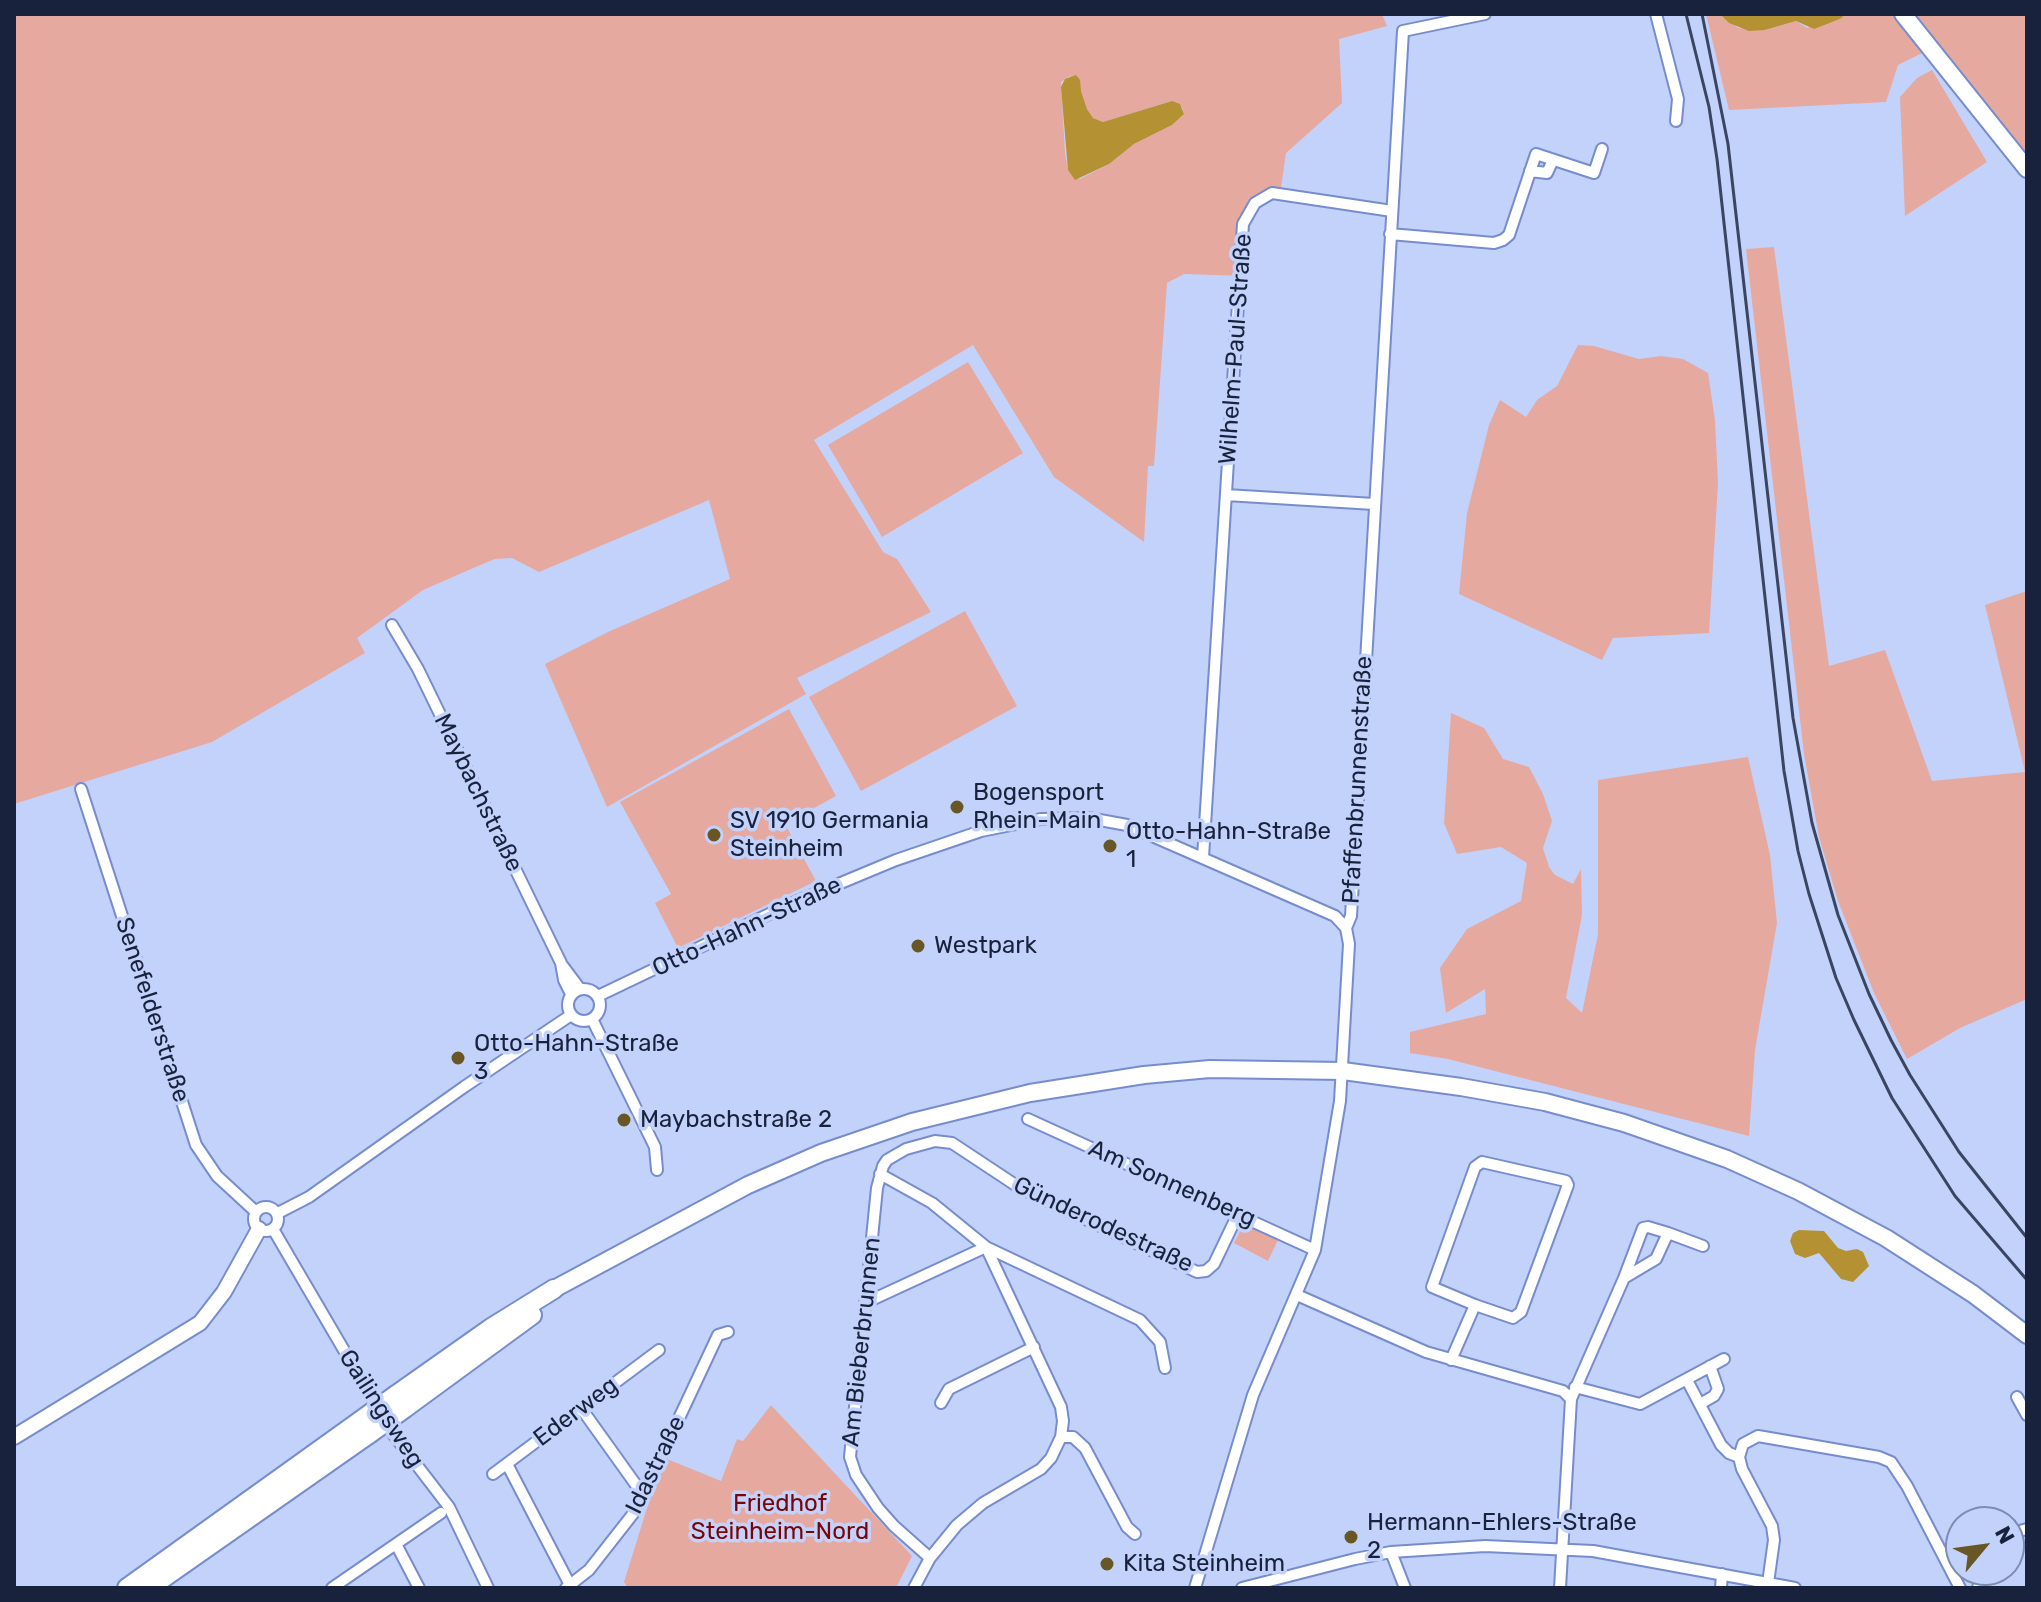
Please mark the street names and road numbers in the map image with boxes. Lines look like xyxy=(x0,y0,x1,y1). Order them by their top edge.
street label: Wilhelm-Paul-Straße xyxy=(1214,233,1258,465)
street label: Pfaffenbrunnenstraße xyxy=(1337,655,1379,905)
street label: Maybachstraße xyxy=(427,709,529,877)
street label: Otto-Hahn-Straße xyxy=(648,871,846,983)
street label: Senefelderstraße xyxy=(109,914,195,1106)
street label: Am Sonnenberg xyxy=(1084,1134,1260,1234)
street label: Günderodestraße xyxy=(1009,1171,1197,1279)
street label: Am Bieberbrunnen xyxy=(837,1236,887,1448)
street label: Gailingsweg xyxy=(332,1345,430,1473)
street label: Ederweg xyxy=(528,1371,624,1453)
street label: Idastraße xyxy=(620,1411,692,1519)

